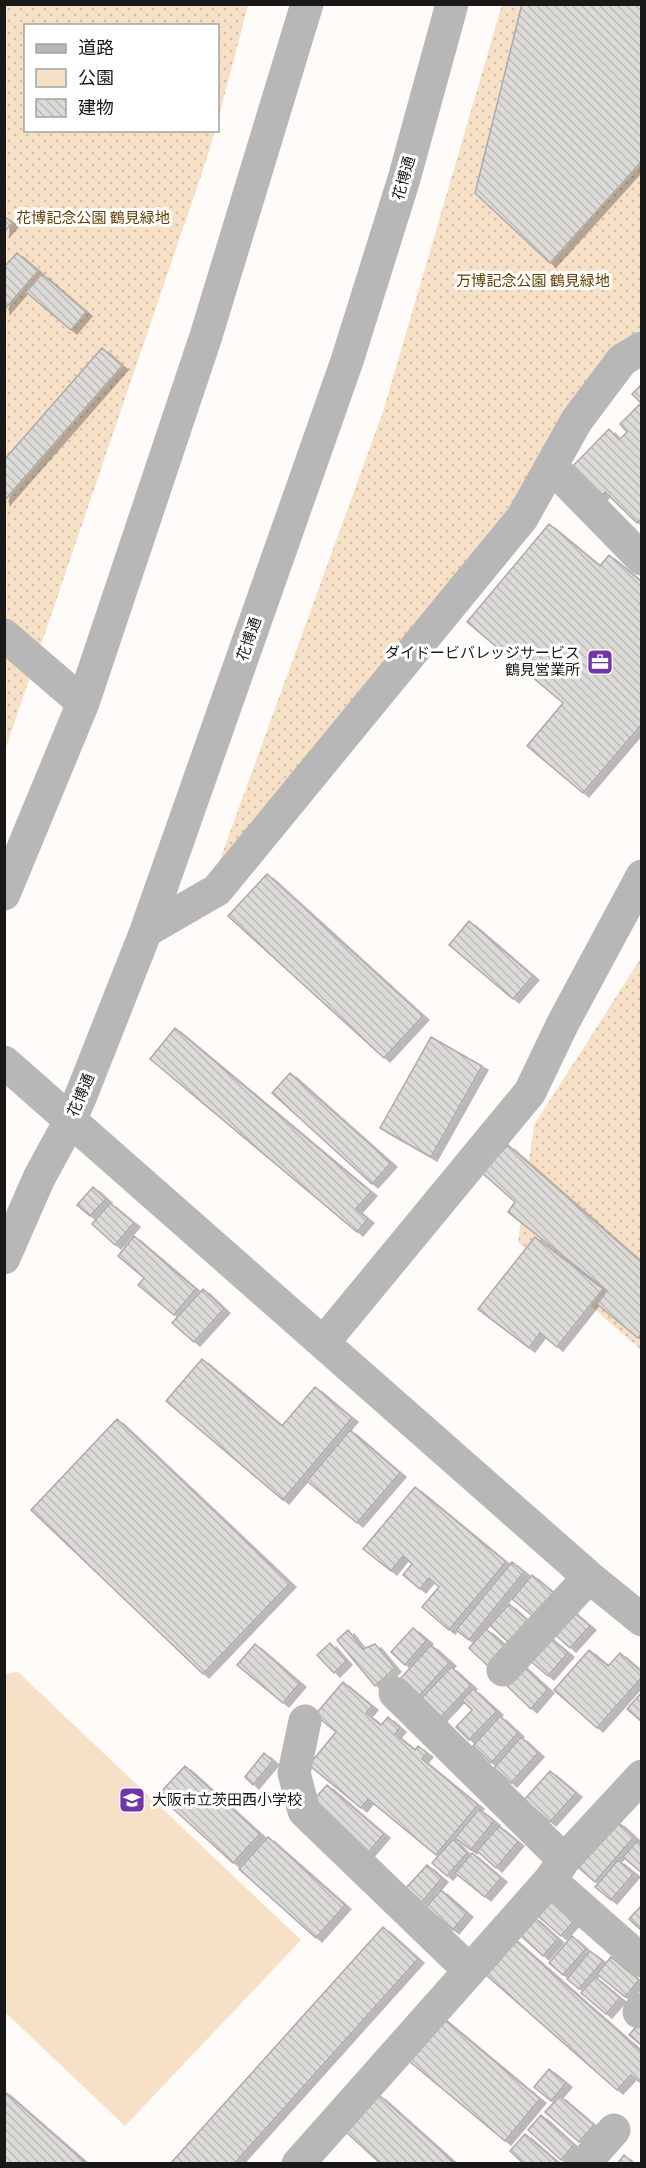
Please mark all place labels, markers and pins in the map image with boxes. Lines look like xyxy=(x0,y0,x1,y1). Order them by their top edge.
place label: ダイドービバレッジサービス 鶴見営業所 xyxy=(385,644,580,679)
office icon: ダイドービバレッジサービス 鶴見営業所 xyxy=(585,647,615,677)
school or university icon: 大阪市立茨田西小学校 xyxy=(117,1785,147,1815)
place label: 大阪市立茨田西小学校 xyxy=(152,1791,302,1809)

